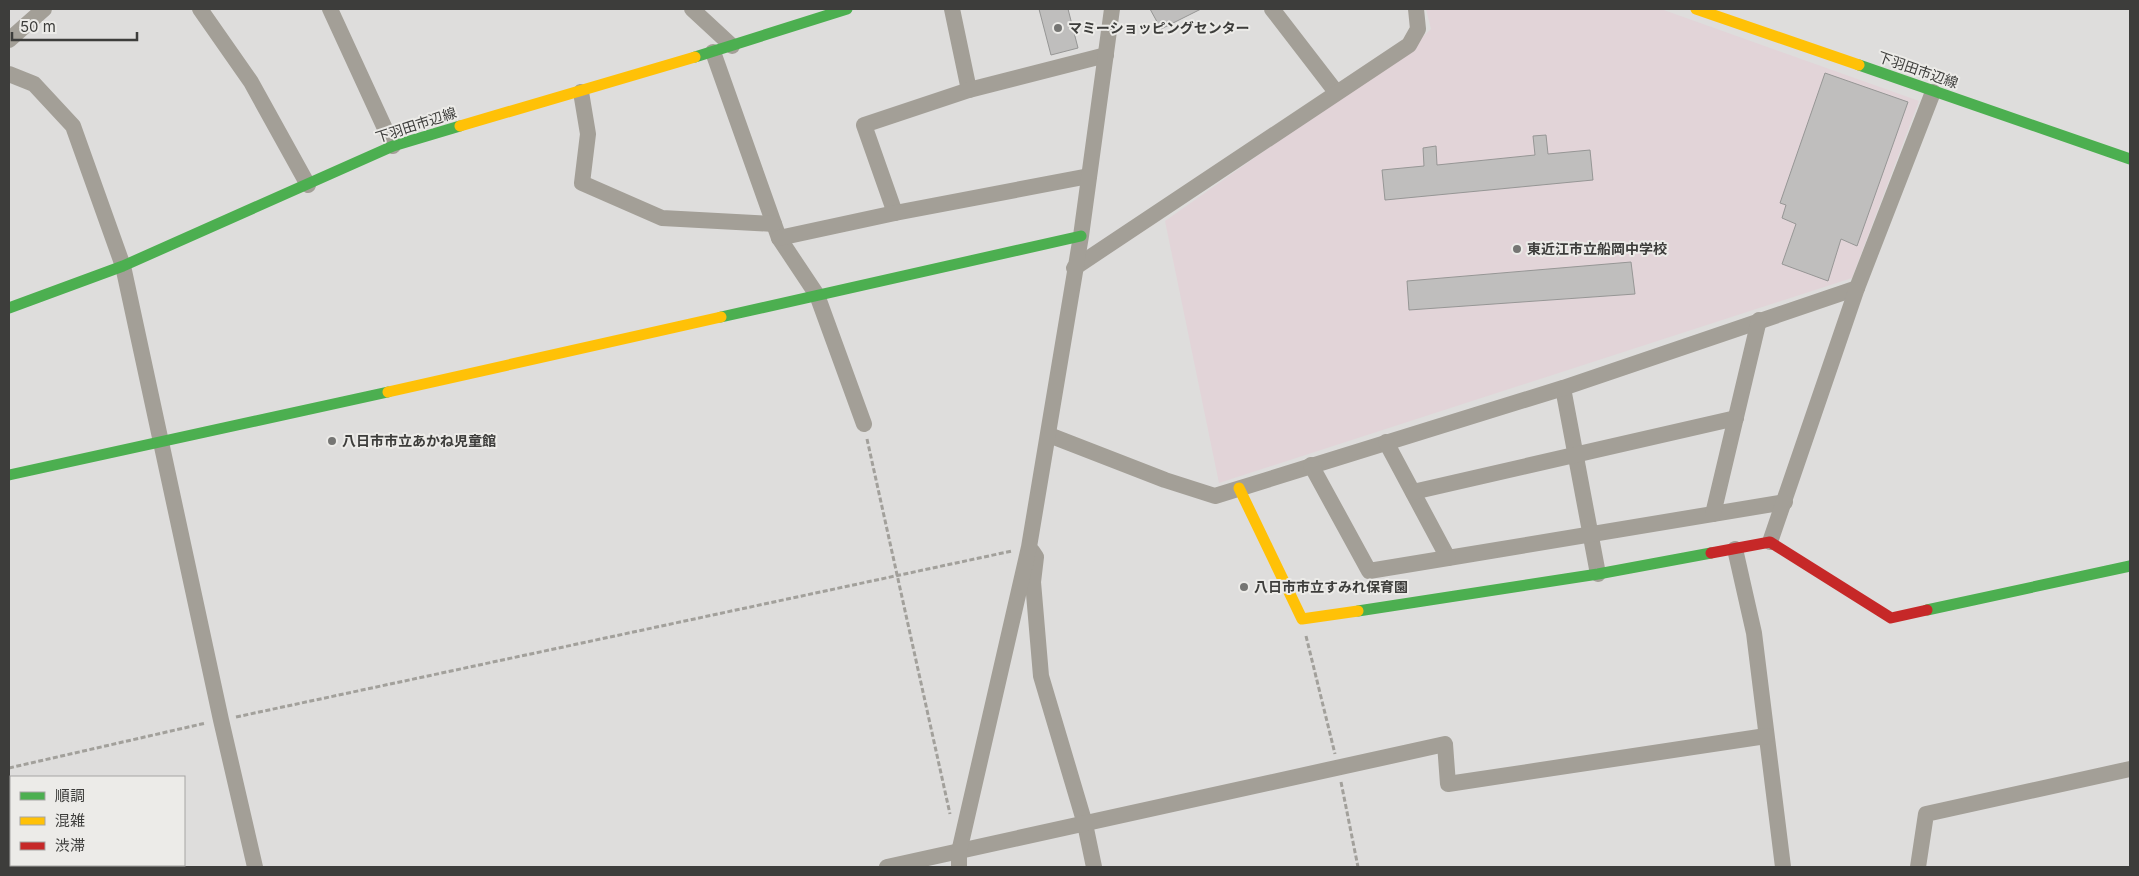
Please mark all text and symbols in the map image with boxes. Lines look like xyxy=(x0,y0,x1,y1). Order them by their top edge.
scale bar xyxy=(12,10,138,42)
text: 50 m xyxy=(20,17,56,36)
place label: マミーショッピングセンター xyxy=(1068,19,1250,36)
marker: マミーショッピングセンター xyxy=(1052,22,1064,34)
street label: 下羽田市辺線 xyxy=(1876,48,1961,91)
street label: 下羽田市辺線 xyxy=(373,103,458,146)
place label: 東近江市立船岡中学校 xyxy=(1527,240,1667,257)
marker: 東近江市立船岡中学校 xyxy=(1511,243,1523,255)
place label: 八日市市立あかね児童館 xyxy=(342,432,496,449)
marker: 八日市市立あかね児童館 xyxy=(326,435,338,447)
place label: 八日市市立すみれ保育園 xyxy=(1254,578,1408,595)
marker: 八日市市立すみれ保育園 xyxy=(1238,581,1250,593)
legend xyxy=(10,776,185,866)
text: 順調 xyxy=(55,786,85,805)
text: 混雑 xyxy=(55,811,85,830)
text: 渋滞 xyxy=(55,836,85,855)

